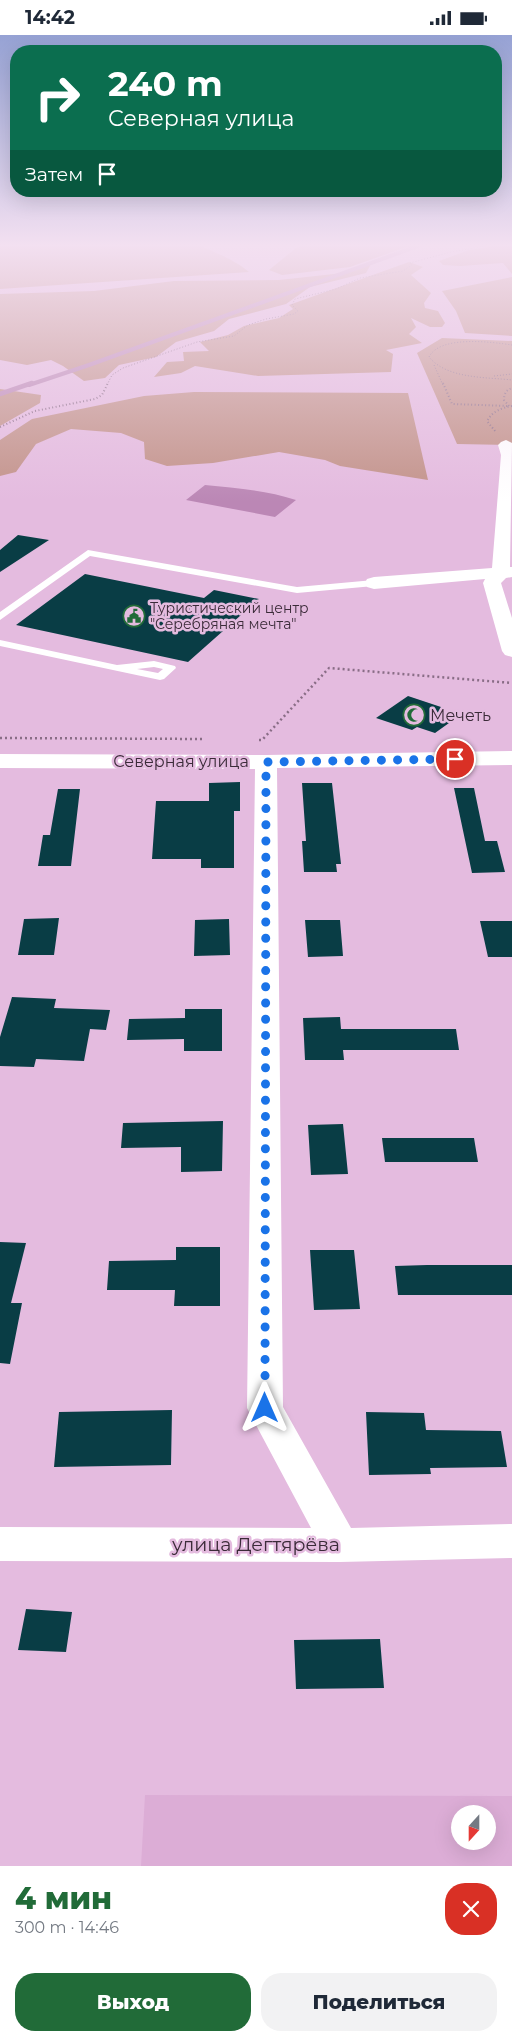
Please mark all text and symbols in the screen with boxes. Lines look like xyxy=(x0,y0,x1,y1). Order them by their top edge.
text: 14:42 xyxy=(25,6,75,29)
text: 240 m xyxy=(108,62,223,105)
icon: right xyxy=(25,65,90,130)
text: Северная улица xyxy=(108,105,294,132)
icon: arrive xyxy=(93,160,121,188)
text: Затем xyxy=(25,163,83,186)
place label: Туристический центр "Серебряная мечта" xyxy=(150,599,309,633)
public building icon: Туристический центр "Серебряная мечта" xyxy=(122,604,146,628)
mosque icon: Мечеть xyxy=(402,703,426,727)
place label: Мечеть xyxy=(430,706,491,725)
pin xyxy=(434,738,476,780)
icon: arrive xyxy=(441,745,469,773)
street label: Северная улица xyxy=(113,752,249,771)
position arrow xyxy=(238,1381,290,1433)
street label: улица Дегтярёва xyxy=(171,1533,340,1556)
north arrow xyxy=(451,1805,496,1850)
map controls xyxy=(451,1805,496,1850)
text: 4 мин xyxy=(15,1880,112,1917)
button: close xyxy=(445,1883,497,1935)
text: 300 m · 14:46 xyxy=(15,1918,119,1937)
button: Выход xyxy=(15,1973,251,2031)
button: Поделиться xyxy=(261,1973,497,2031)

